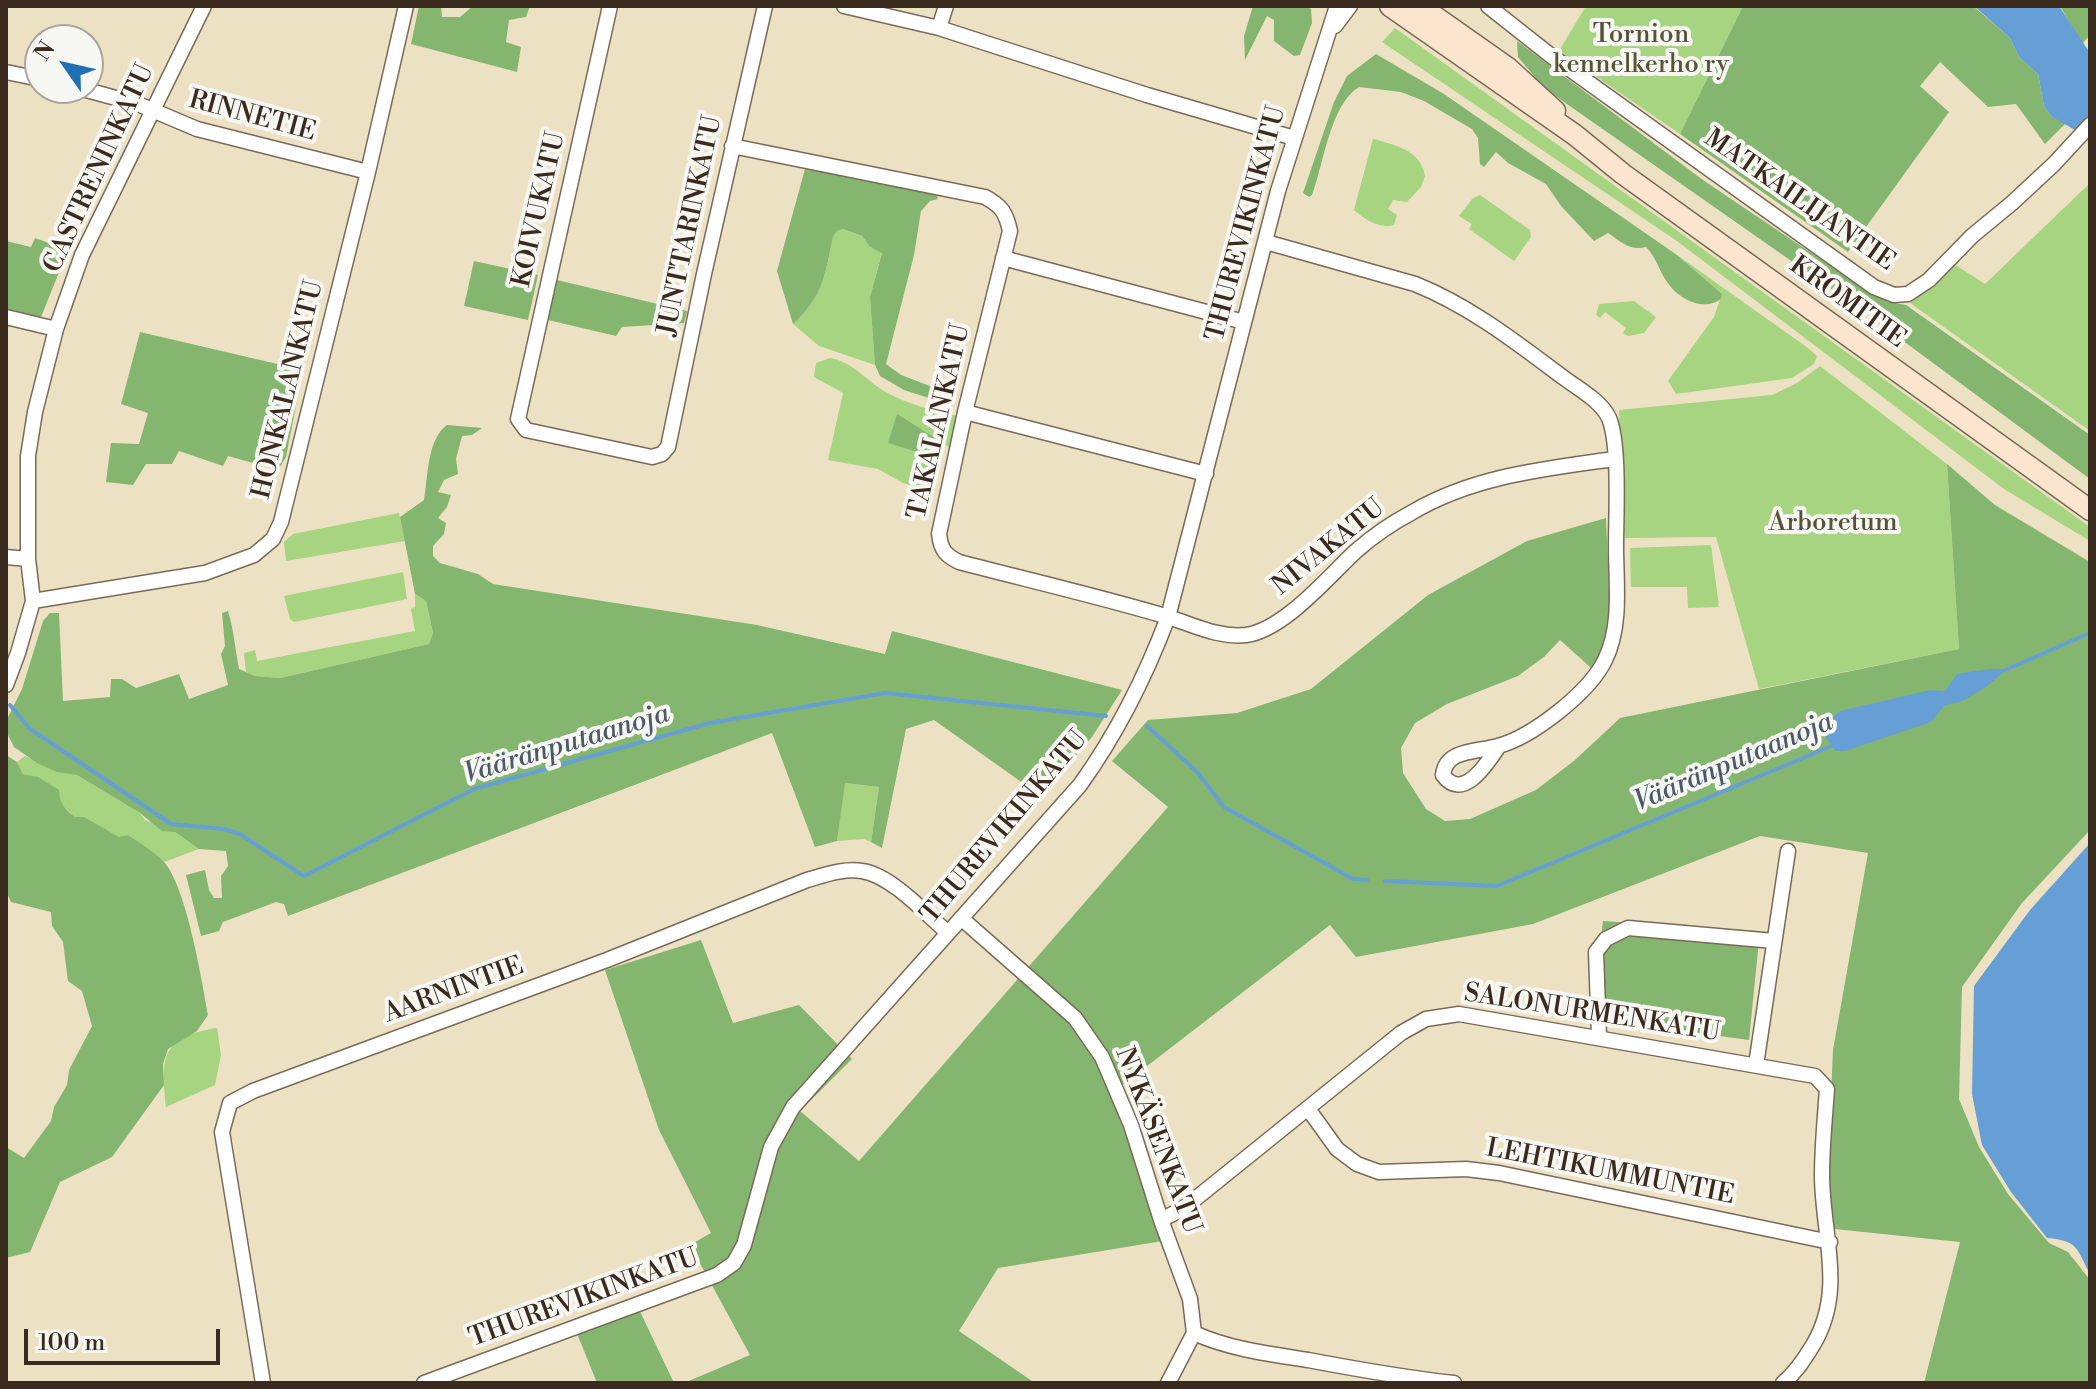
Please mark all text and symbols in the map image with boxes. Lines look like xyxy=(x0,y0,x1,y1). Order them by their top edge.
park label: Tornion kennelkerho ry xyxy=(1553,20,1729,82)
north arrow xyxy=(24,24,104,104)
text: N xyxy=(29,37,61,66)
street label: CASTRENINKATU xyxy=(38,60,162,278)
street label: RINNETIE xyxy=(185,85,319,149)
street label: THUREVIKINKATU xyxy=(1201,103,1293,345)
street label: JUNTTARINKATU xyxy=(652,113,730,339)
street label: MATKAILIJANTIE xyxy=(1698,124,1900,278)
street label: KOIVUKATU xyxy=(507,129,573,291)
street label: KROMITIE xyxy=(1783,250,1911,356)
street label: HONKALANKATU xyxy=(247,278,331,502)
street label: TAKALANKATU xyxy=(902,321,978,523)
street label: NIVAKATU xyxy=(1267,493,1391,603)
park label: Arboretum xyxy=(1768,508,1898,540)
water label: Vääränputaanoja xyxy=(460,698,674,792)
water label: Vääränputaanoja xyxy=(1629,706,1839,820)
street label: THUREVIKINKATU xyxy=(915,725,1095,931)
street label: AARNINTIE xyxy=(380,951,528,1031)
street label: SALONURMENKATU xyxy=(1462,978,1722,1050)
street label: NYKÄSENKATU xyxy=(1107,1043,1207,1239)
street label: LEHTIKUMMUNTIE xyxy=(1483,1134,1737,1212)
street label: THUREVIKINKATU xyxy=(465,1243,703,1355)
scale bar xyxy=(28,1313,224,1363)
text: 100 m xyxy=(38,1328,105,1358)

